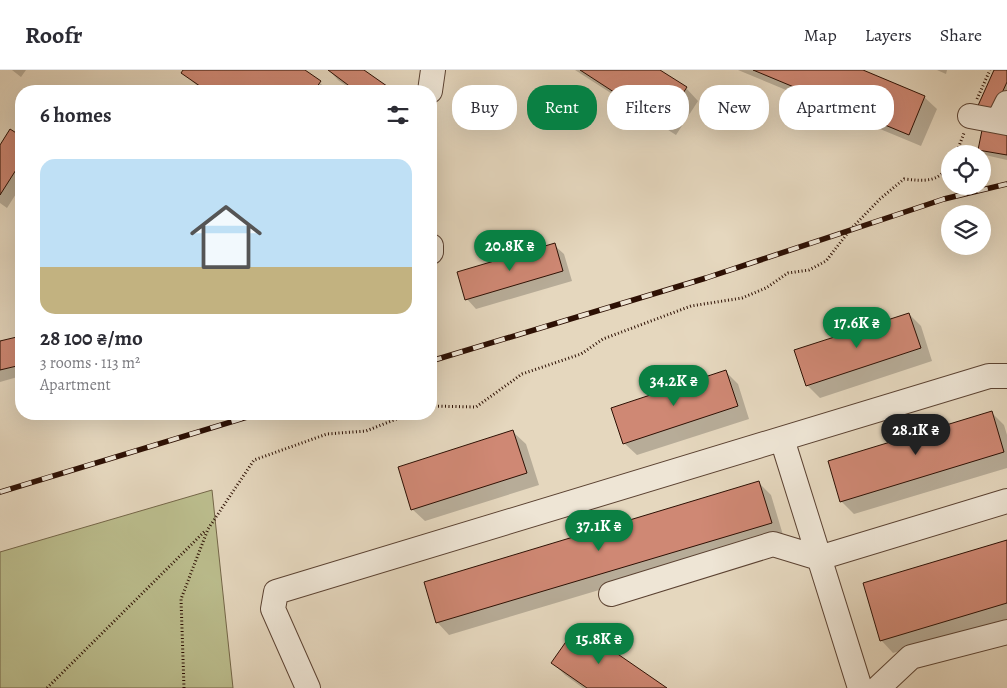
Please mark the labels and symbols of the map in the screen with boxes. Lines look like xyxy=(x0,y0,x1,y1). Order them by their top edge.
pin: 20.8K ₴ xyxy=(464,230,556,272)
pin: 17.6K ₴ xyxy=(811,306,903,349)
pin: 34.2K ₴ xyxy=(628,364,720,407)
pin: 28.1K ₴ xyxy=(870,414,962,456)
pin: 37.1K ₴ xyxy=(553,510,645,552)
pin: 15.8K ₴ xyxy=(553,622,645,665)

